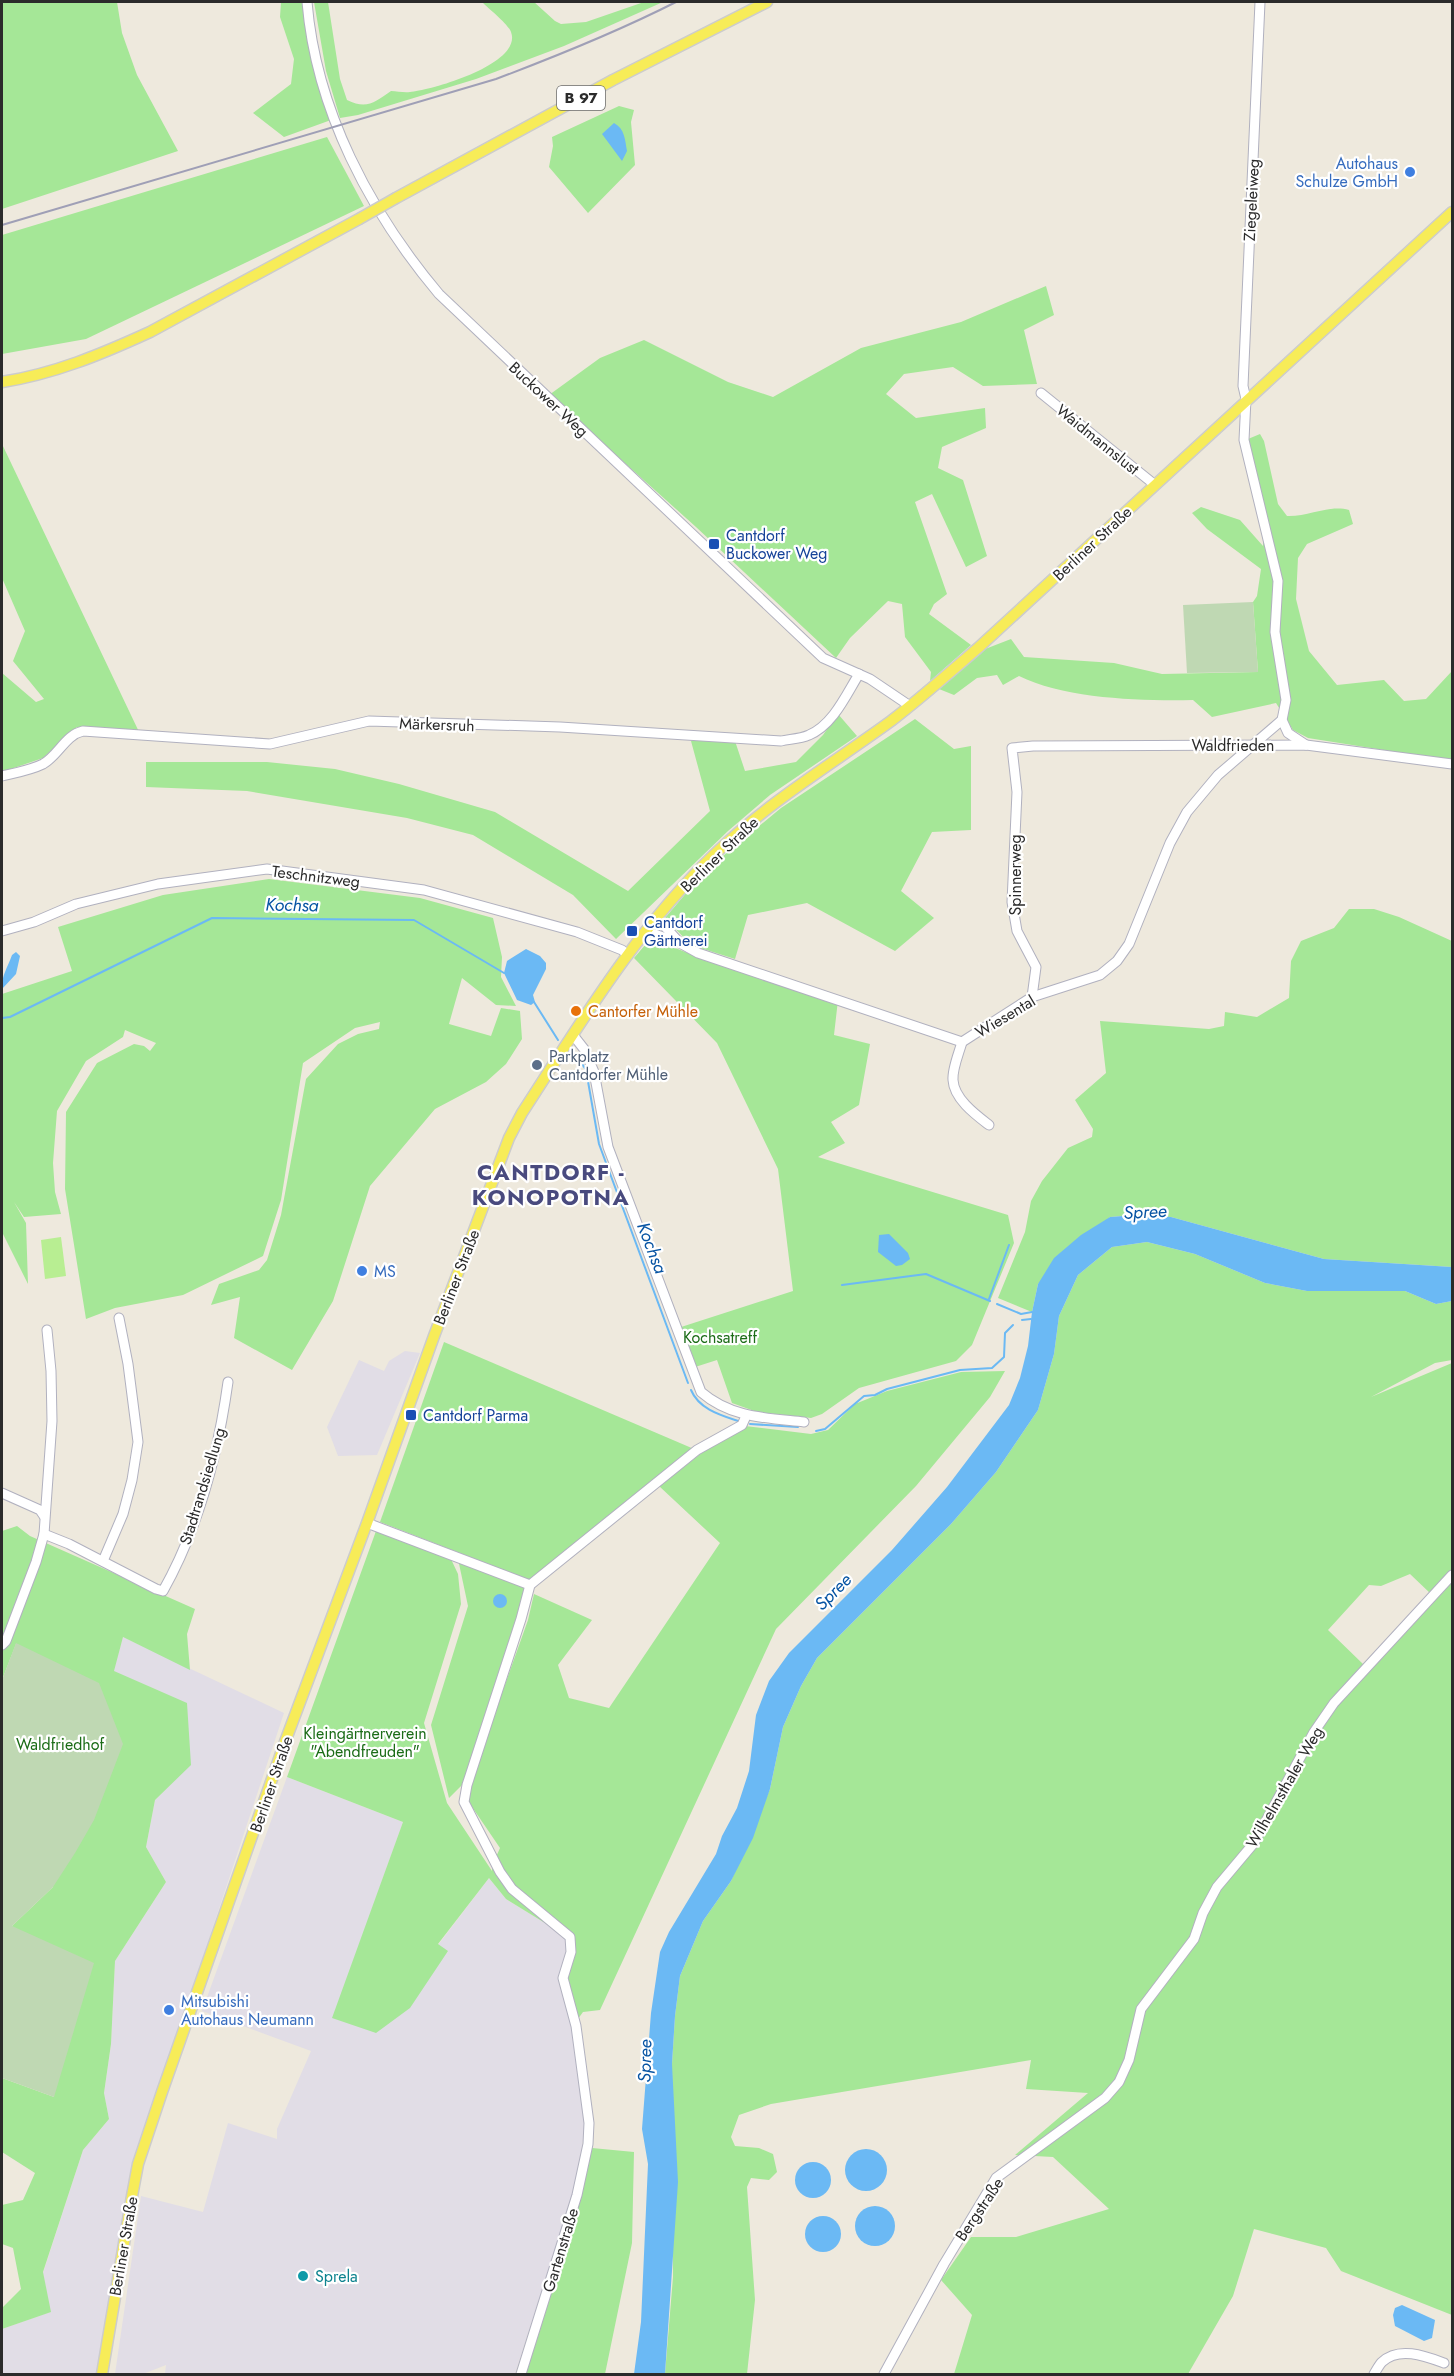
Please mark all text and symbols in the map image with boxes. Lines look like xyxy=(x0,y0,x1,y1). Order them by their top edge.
road number: B 97 xyxy=(557,86,605,110)
place label: Autohaus Schulze GmbH xyxy=(1296,152,1398,193)
street label: Ziegeleiweg xyxy=(1238,158,1265,242)
marker: Autohaus Schulze GmbH xyxy=(1403,165,1417,179)
street label: Buckower Weg xyxy=(504,356,594,442)
street label: Waidmannslust xyxy=(1051,399,1144,480)
street label: Berliner Straße xyxy=(1048,501,1137,586)
place label: Cantdorf Buckower Weg xyxy=(726,524,827,565)
marker: Cantdorf Buckower Weg xyxy=(707,537,721,551)
street label: Märkersruh xyxy=(399,712,475,737)
street label: Waldfrieden xyxy=(1192,734,1274,757)
street label: Berliner Straße xyxy=(675,811,763,898)
street label: Spinnerweg xyxy=(1004,834,1027,916)
street label: Teschnitzweg xyxy=(271,860,361,893)
water label: Kochsa xyxy=(265,892,319,918)
place label: Cantdorf Gärtnerei xyxy=(644,911,708,952)
marker: Cantdorf Gärtnerei xyxy=(625,924,639,938)
street label: Wiesental xyxy=(971,989,1040,1043)
place label: Cantorfer Mühle xyxy=(588,1000,698,1023)
marker: Cantorfer Mühle xyxy=(569,1004,583,1018)
place label: Parkplatz Cantdorfer Mühle xyxy=(549,1045,668,1086)
marker: Parkplatz Cantdorfer Mühle xyxy=(530,1058,544,1072)
district label: CANTDORF - KONOPOTNA xyxy=(472,1156,630,1213)
water label: Spree xyxy=(1123,1198,1167,1226)
water label: Kochsa xyxy=(630,1218,674,1278)
street label: Berliner Straße xyxy=(428,1226,485,1328)
place label: MS xyxy=(374,1260,396,1283)
marker: MS xyxy=(355,1264,369,1278)
park label: Kochsatreff xyxy=(683,1326,757,1349)
place label: Cantdorf Parma xyxy=(423,1404,528,1427)
marker: Cantdorf Parma xyxy=(404,1408,418,1422)
street label: Stadtrandsiedlung xyxy=(174,1425,231,1548)
water label: Spree xyxy=(809,1568,857,1616)
park label: Kleingärtnerverein "Abendfreuden" xyxy=(303,1722,427,1763)
street label: Wilhelmsthaler Weg xyxy=(1240,1722,1329,1852)
park label: Waldfriedhof xyxy=(16,1733,104,1756)
street label: Berliner Straße xyxy=(244,1733,299,1835)
place label: Mitsubishi Autohaus Neumann xyxy=(181,1990,314,2031)
marker: Mitsubishi Autohaus Neumann xyxy=(162,2003,176,2017)
water label: Spree xyxy=(632,2039,658,2083)
street label: Bergstraße xyxy=(950,2173,1009,2246)
street label: Berliner Straße xyxy=(103,2195,144,2298)
street label: Gartenstraße xyxy=(537,2205,584,2295)
place label: Sprela xyxy=(315,2265,358,2288)
marker: Sprela xyxy=(296,2269,310,2283)

